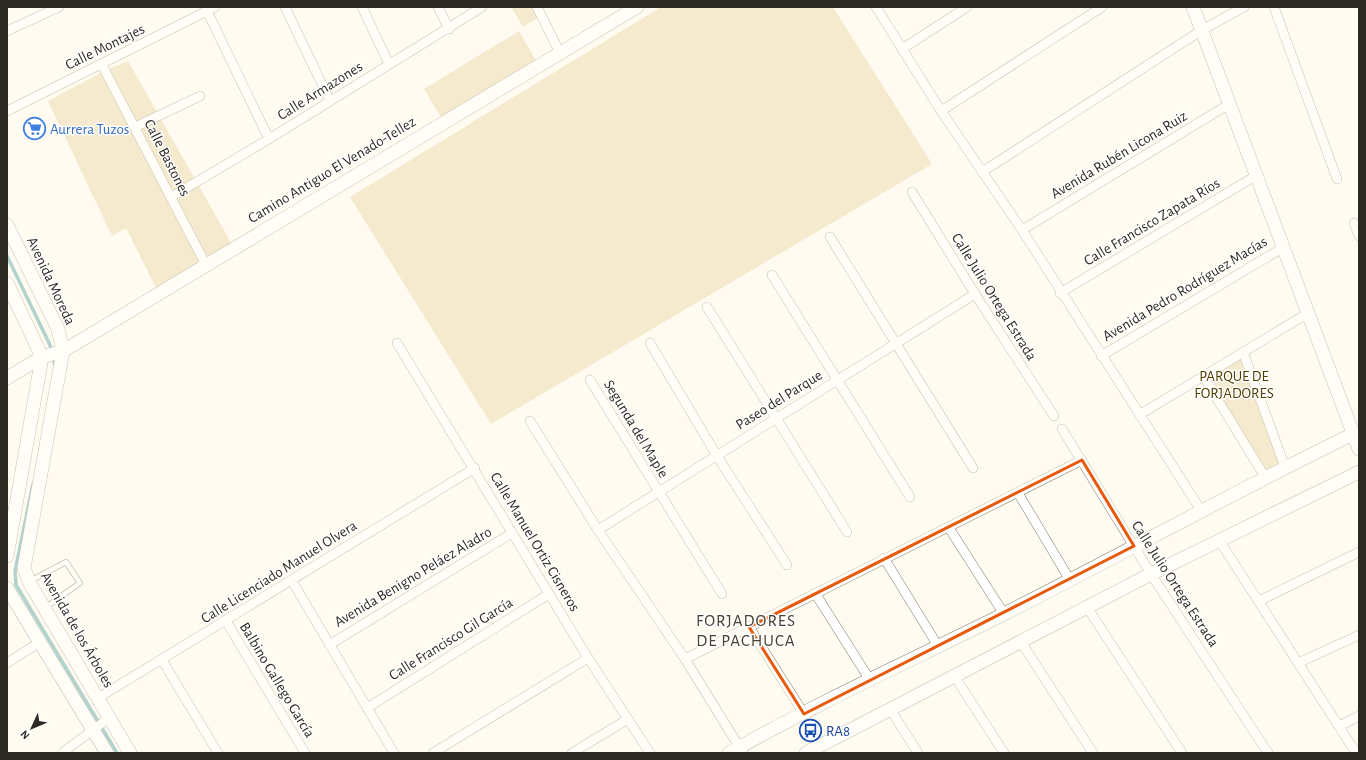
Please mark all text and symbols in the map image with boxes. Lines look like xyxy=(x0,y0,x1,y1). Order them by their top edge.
street label: Calle Montajes xyxy=(63,21,147,73)
street label: Calle Armazones xyxy=(275,59,365,123)
street label: Avenida Rubén Licona Ruiz xyxy=(1048,108,1190,202)
street label: Camino Antiguo El Venado-Tellez xyxy=(246,114,418,226)
supermarket icon: Aurrera Tuzos xyxy=(22,116,48,142)
street label: Calle Bastones xyxy=(141,117,193,199)
place label: Aurrera Tuzos xyxy=(50,122,129,137)
street label: Calle Francisco Zapata Ríos xyxy=(1081,175,1223,269)
street label: Calle Julio Ortega Estrada xyxy=(949,231,1039,363)
street label: Avenida Pedro Rodríguez Macías xyxy=(1100,234,1270,344)
street label: Avenida Moreda xyxy=(24,235,78,327)
street label: Paseo del Parque xyxy=(733,367,825,433)
park label: PARQUE DE FORJADORES xyxy=(1194,369,1274,401)
street label: Segunda del Maple xyxy=(601,378,671,481)
street label: Calle Manuel Ortiz Cisneros xyxy=(488,470,582,614)
street label: Calle Licenciado Manuel Olvera xyxy=(198,518,360,626)
street label: Calle Julio Ortega Estrada xyxy=(1129,518,1221,650)
street label: Avenida Benigno Peláez Aladro xyxy=(332,524,494,630)
street label: Avenida de los Árboles xyxy=(38,569,118,690)
street label: Calle Francisco Gil García xyxy=(386,595,516,683)
district label: FORJADORES DE PACHUCA xyxy=(696,612,796,649)
street label: Balbino Gallego García xyxy=(237,620,317,740)
north arrow xyxy=(12,708,52,748)
bus stop icon: RA8 xyxy=(798,718,824,744)
place label: RA8 xyxy=(826,724,850,739)
text: N xyxy=(19,728,32,741)

